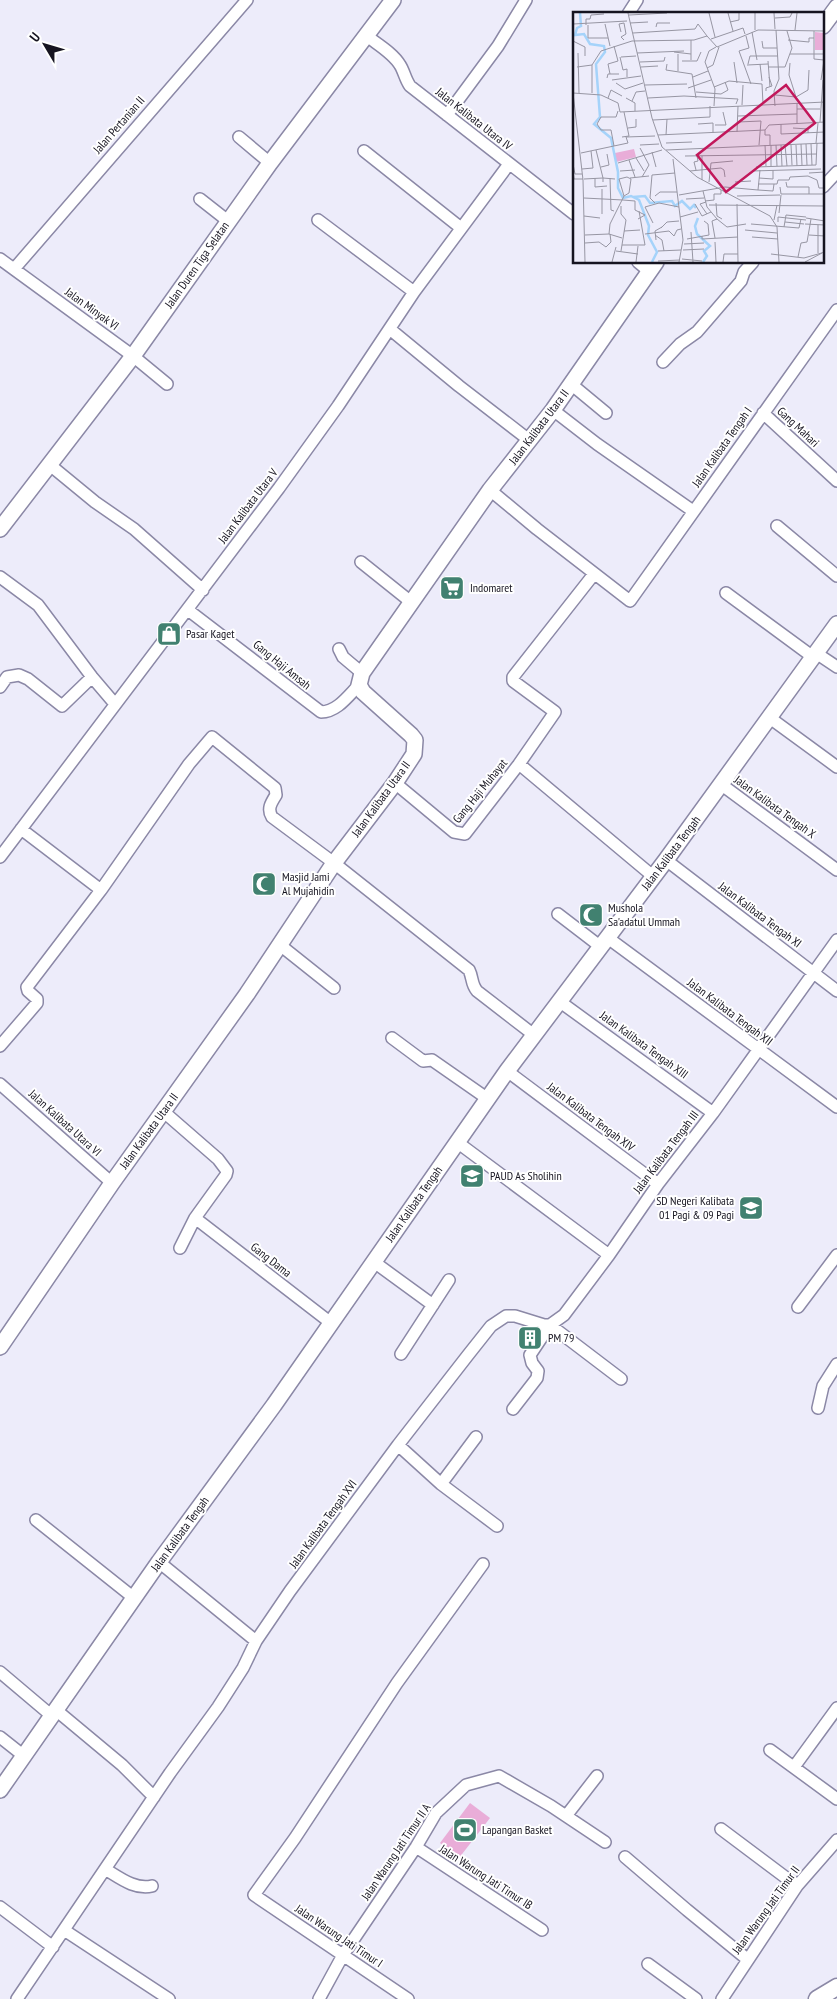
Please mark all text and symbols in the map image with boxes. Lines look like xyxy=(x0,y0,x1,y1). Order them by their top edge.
inset map xyxy=(573,12,824,264)
north arrow xyxy=(20,20,70,70)
text: U xyxy=(25,29,44,45)
street label: Jalan Kalibata Utara IV xyxy=(432,83,516,153)
street label: Jalan Pertanian II xyxy=(89,93,148,157)
street label: Jalan Duren Tiga Selatan xyxy=(161,219,232,312)
street label: Jalan Minyak VI xyxy=(62,283,122,333)
street label: Jalan Kalibata Utara II xyxy=(505,386,572,468)
street label: Gang Mahari xyxy=(774,403,823,450)
street label: Jalan Kalibata Tengah I xyxy=(688,404,755,490)
street label: Jalan Kalibata Utara V xyxy=(214,465,281,547)
supermarket icon: Indomaret xyxy=(439,575,465,601)
place label: Indomaret xyxy=(470,580,513,595)
shop icon: Pasar Kaget xyxy=(156,621,182,647)
place label: Pasar Kaget xyxy=(186,626,235,641)
street label: Gang Haji Amsah xyxy=(250,637,314,692)
street label: Gang Haji Muhayat xyxy=(449,755,510,826)
street label: Jalan Kalibata Utara II xyxy=(347,758,413,840)
street label: Jalan Kalibata Tengah X xyxy=(731,771,819,841)
street label: Jalan Kalibata Tengah xyxy=(637,813,703,894)
place label: Masjid Jami Al Mujahidin xyxy=(282,869,334,898)
mosque icon: Masjid Jami Al Mujahidin xyxy=(251,871,277,897)
street label: Jalan Kalibata Tengah XI xyxy=(715,878,805,951)
place label: Mushola Sa'adatul Ummah xyxy=(608,900,680,929)
mosque icon: Mushola Sa'adatul Ummah xyxy=(578,902,604,928)
street label: Jalan Kalibata Tengah XII xyxy=(684,974,776,1049)
street label: Jalan Kalibata Tengah XIII xyxy=(596,1007,691,1082)
street label: Jalan Kalibata Tengah XIV xyxy=(544,1078,638,1155)
street label: Jalan Kalibata Utara VI xyxy=(25,1085,105,1159)
street label: Jalan Kalibata Utara II xyxy=(115,1090,181,1172)
street label: Jalan Kalibata Tengah III xyxy=(629,1107,702,1197)
street label: Jalan Kalibata Tengah xyxy=(381,1163,445,1245)
school or university icon: PAUD As Sholihin xyxy=(459,1163,485,1189)
place label: PAUD As Sholihin xyxy=(490,1168,562,1183)
place label: SD Negeri Kalibata 01 Pagi & 09 Pagi xyxy=(656,1193,734,1222)
school or university icon: SD Negeri Kalibata 01 Pagi & 09 Pagi xyxy=(738,1195,764,1221)
street label: Gang Dama xyxy=(248,1239,295,1280)
building icon: PM 79 xyxy=(517,1325,543,1351)
place label: PM 79 xyxy=(548,1330,574,1345)
street label: Jalan Kalibata Tengah XVI xyxy=(285,1477,360,1572)
street label: Jalan Kalibata Tengah xyxy=(147,1493,212,1575)
street label: Jalan Warung Jati Timur II A xyxy=(357,1800,434,1904)
sports icon: Lapangan Basket xyxy=(452,1817,478,1843)
place label: Lapangan Basket xyxy=(482,1822,553,1837)
street label: Jalan Warung Jati Timur IB xyxy=(436,1840,536,1912)
street label: Jalan Warung Jati Timur II xyxy=(728,1863,803,1957)
street label: Jalan Warung Jati Timur I xyxy=(292,1900,386,1970)

